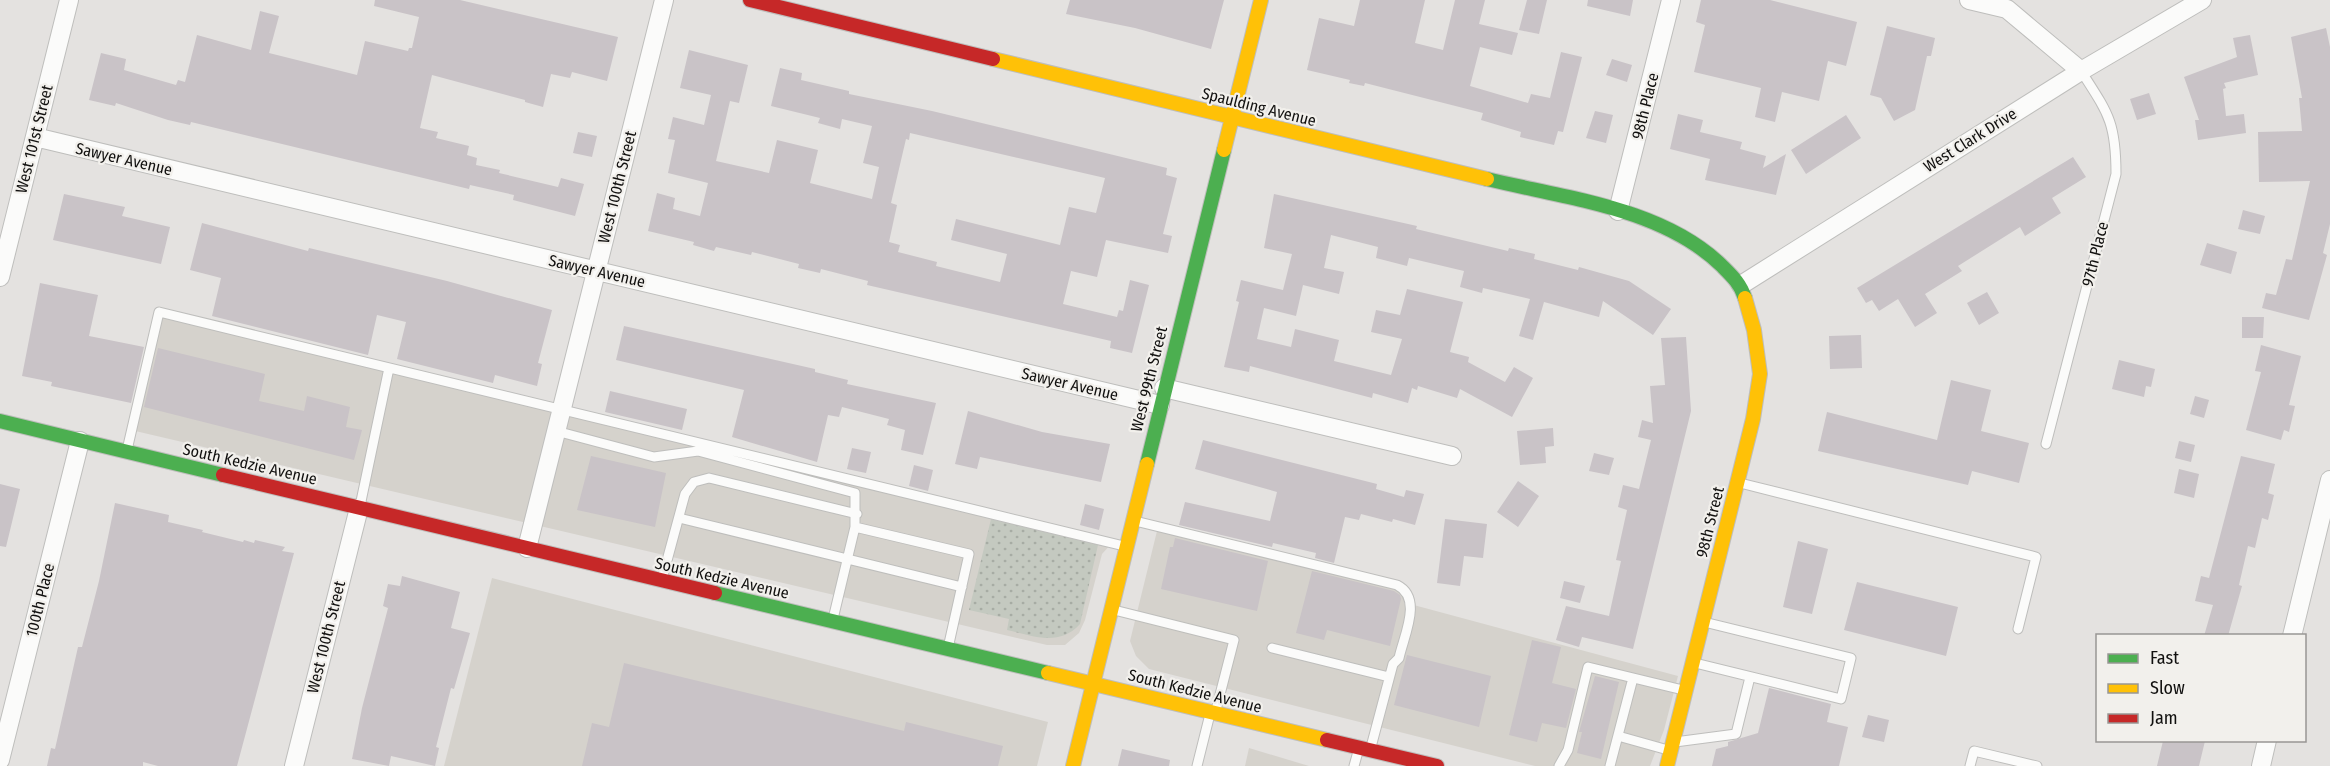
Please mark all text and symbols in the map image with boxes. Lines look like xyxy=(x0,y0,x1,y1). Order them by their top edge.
street label: 98th Place xyxy=(1628,71,1662,141)
street label: West 101st Street xyxy=(11,82,57,195)
street label: Spaulding Avenue xyxy=(1200,84,1318,130)
street label: West Clark Drive xyxy=(1920,104,2020,176)
street label: West 100th Street xyxy=(594,128,640,245)
street label: Sawyer Avenue xyxy=(74,139,174,179)
street label: 97th Place xyxy=(2078,220,2112,288)
street label: Sawyer Avenue xyxy=(547,251,647,291)
street label: West 99th Street xyxy=(1127,324,1171,434)
street label: Sawyer Avenue xyxy=(1020,364,1120,404)
street label: South Kedzie Avenue xyxy=(181,439,319,489)
street label: 98th Street xyxy=(1692,484,1728,559)
street label: South Kedzie Avenue xyxy=(653,553,791,603)
street label: 100th Place xyxy=(22,561,58,639)
street label: West 100th Street xyxy=(303,578,349,695)
legend xyxy=(2096,634,2306,742)
text: Fast xyxy=(2150,647,2179,669)
street label: South Kedzie Avenue xyxy=(1126,665,1264,717)
text: Slow xyxy=(2150,677,2185,699)
text: Jam xyxy=(2150,707,2178,729)

